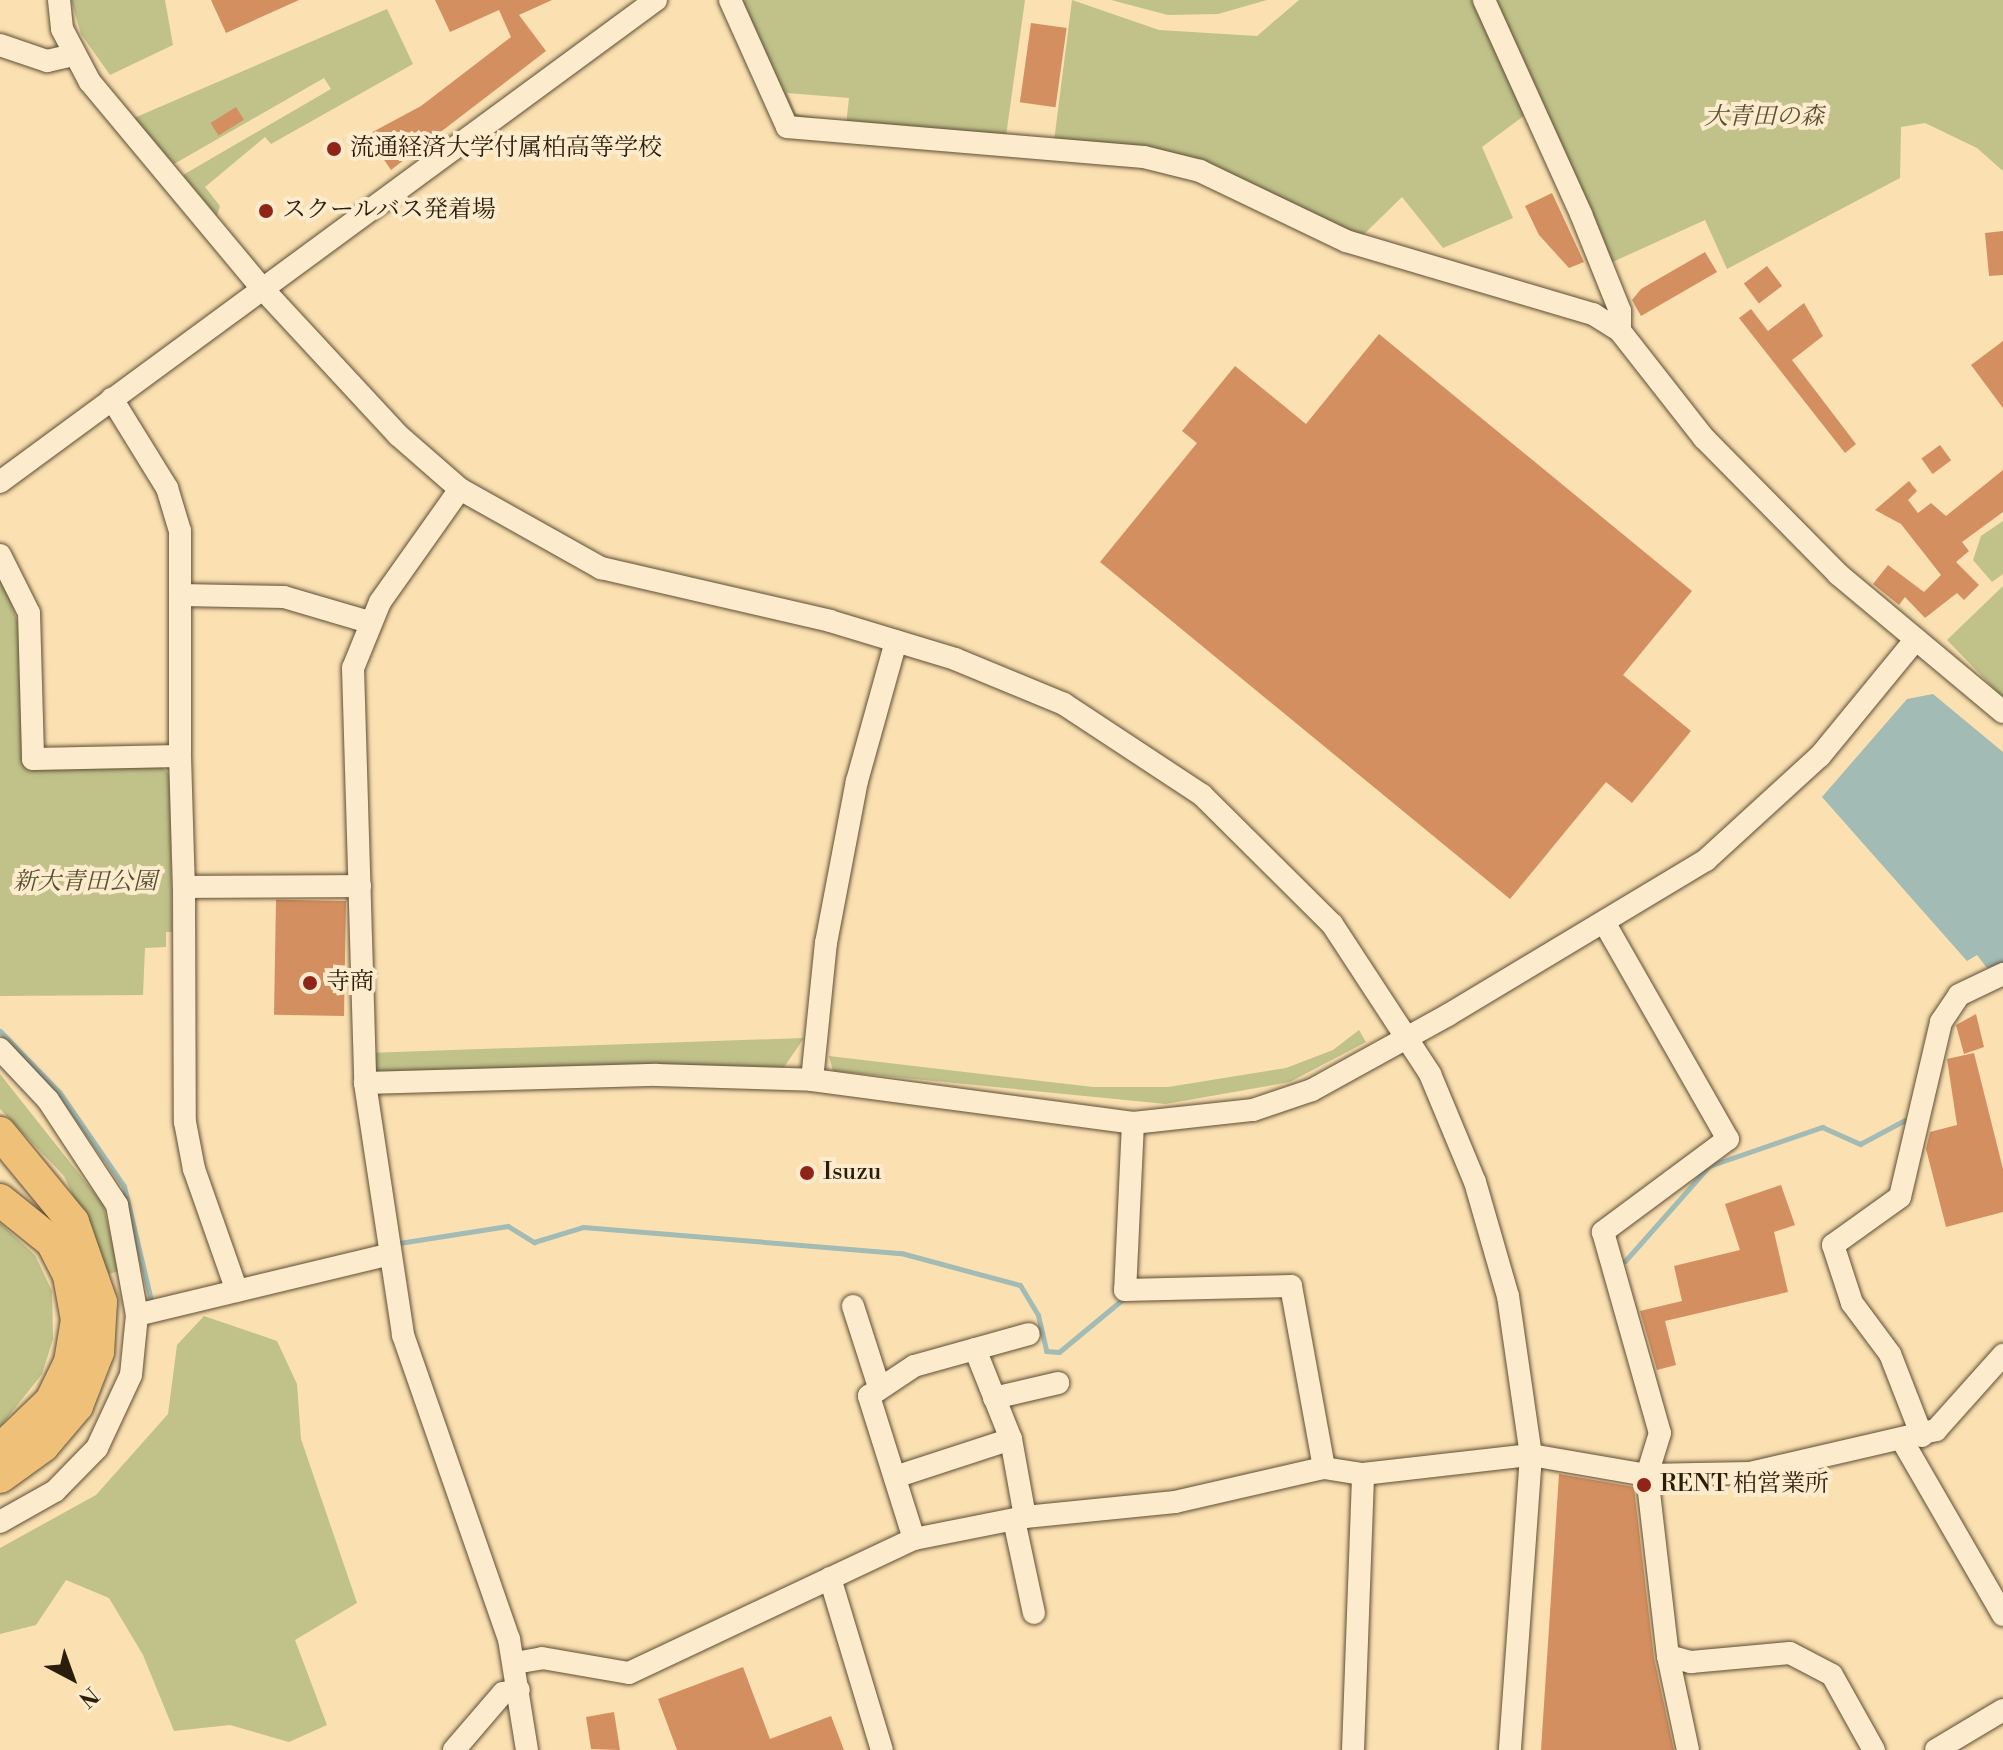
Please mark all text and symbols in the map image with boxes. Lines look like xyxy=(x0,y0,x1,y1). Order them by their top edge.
park label: 大青田の森 xyxy=(1704,104,1824,132)
place label: 流通経済大学付属柏高等学校 xyxy=(350,135,662,163)
marker: 流通経済大学付属柏高等学校 xyxy=(325,140,343,158)
place label: スクールバス発着場 xyxy=(282,197,498,225)
marker: スクールバス発着場 xyxy=(257,202,275,220)
park label: 新大青田公園 xyxy=(13,869,157,897)
place label: 寺商 xyxy=(326,969,374,997)
marker: 寺商 xyxy=(301,974,319,992)
place label: Isuzu xyxy=(823,1159,881,1187)
marker: Isuzu xyxy=(798,1164,816,1182)
place label: RENT 柏営業所 xyxy=(1660,1471,1829,1499)
marker: RENT 柏営業所 xyxy=(1635,1476,1653,1494)
north arrow xyxy=(32,1638,112,1718)
text: N xyxy=(73,1681,103,1712)

